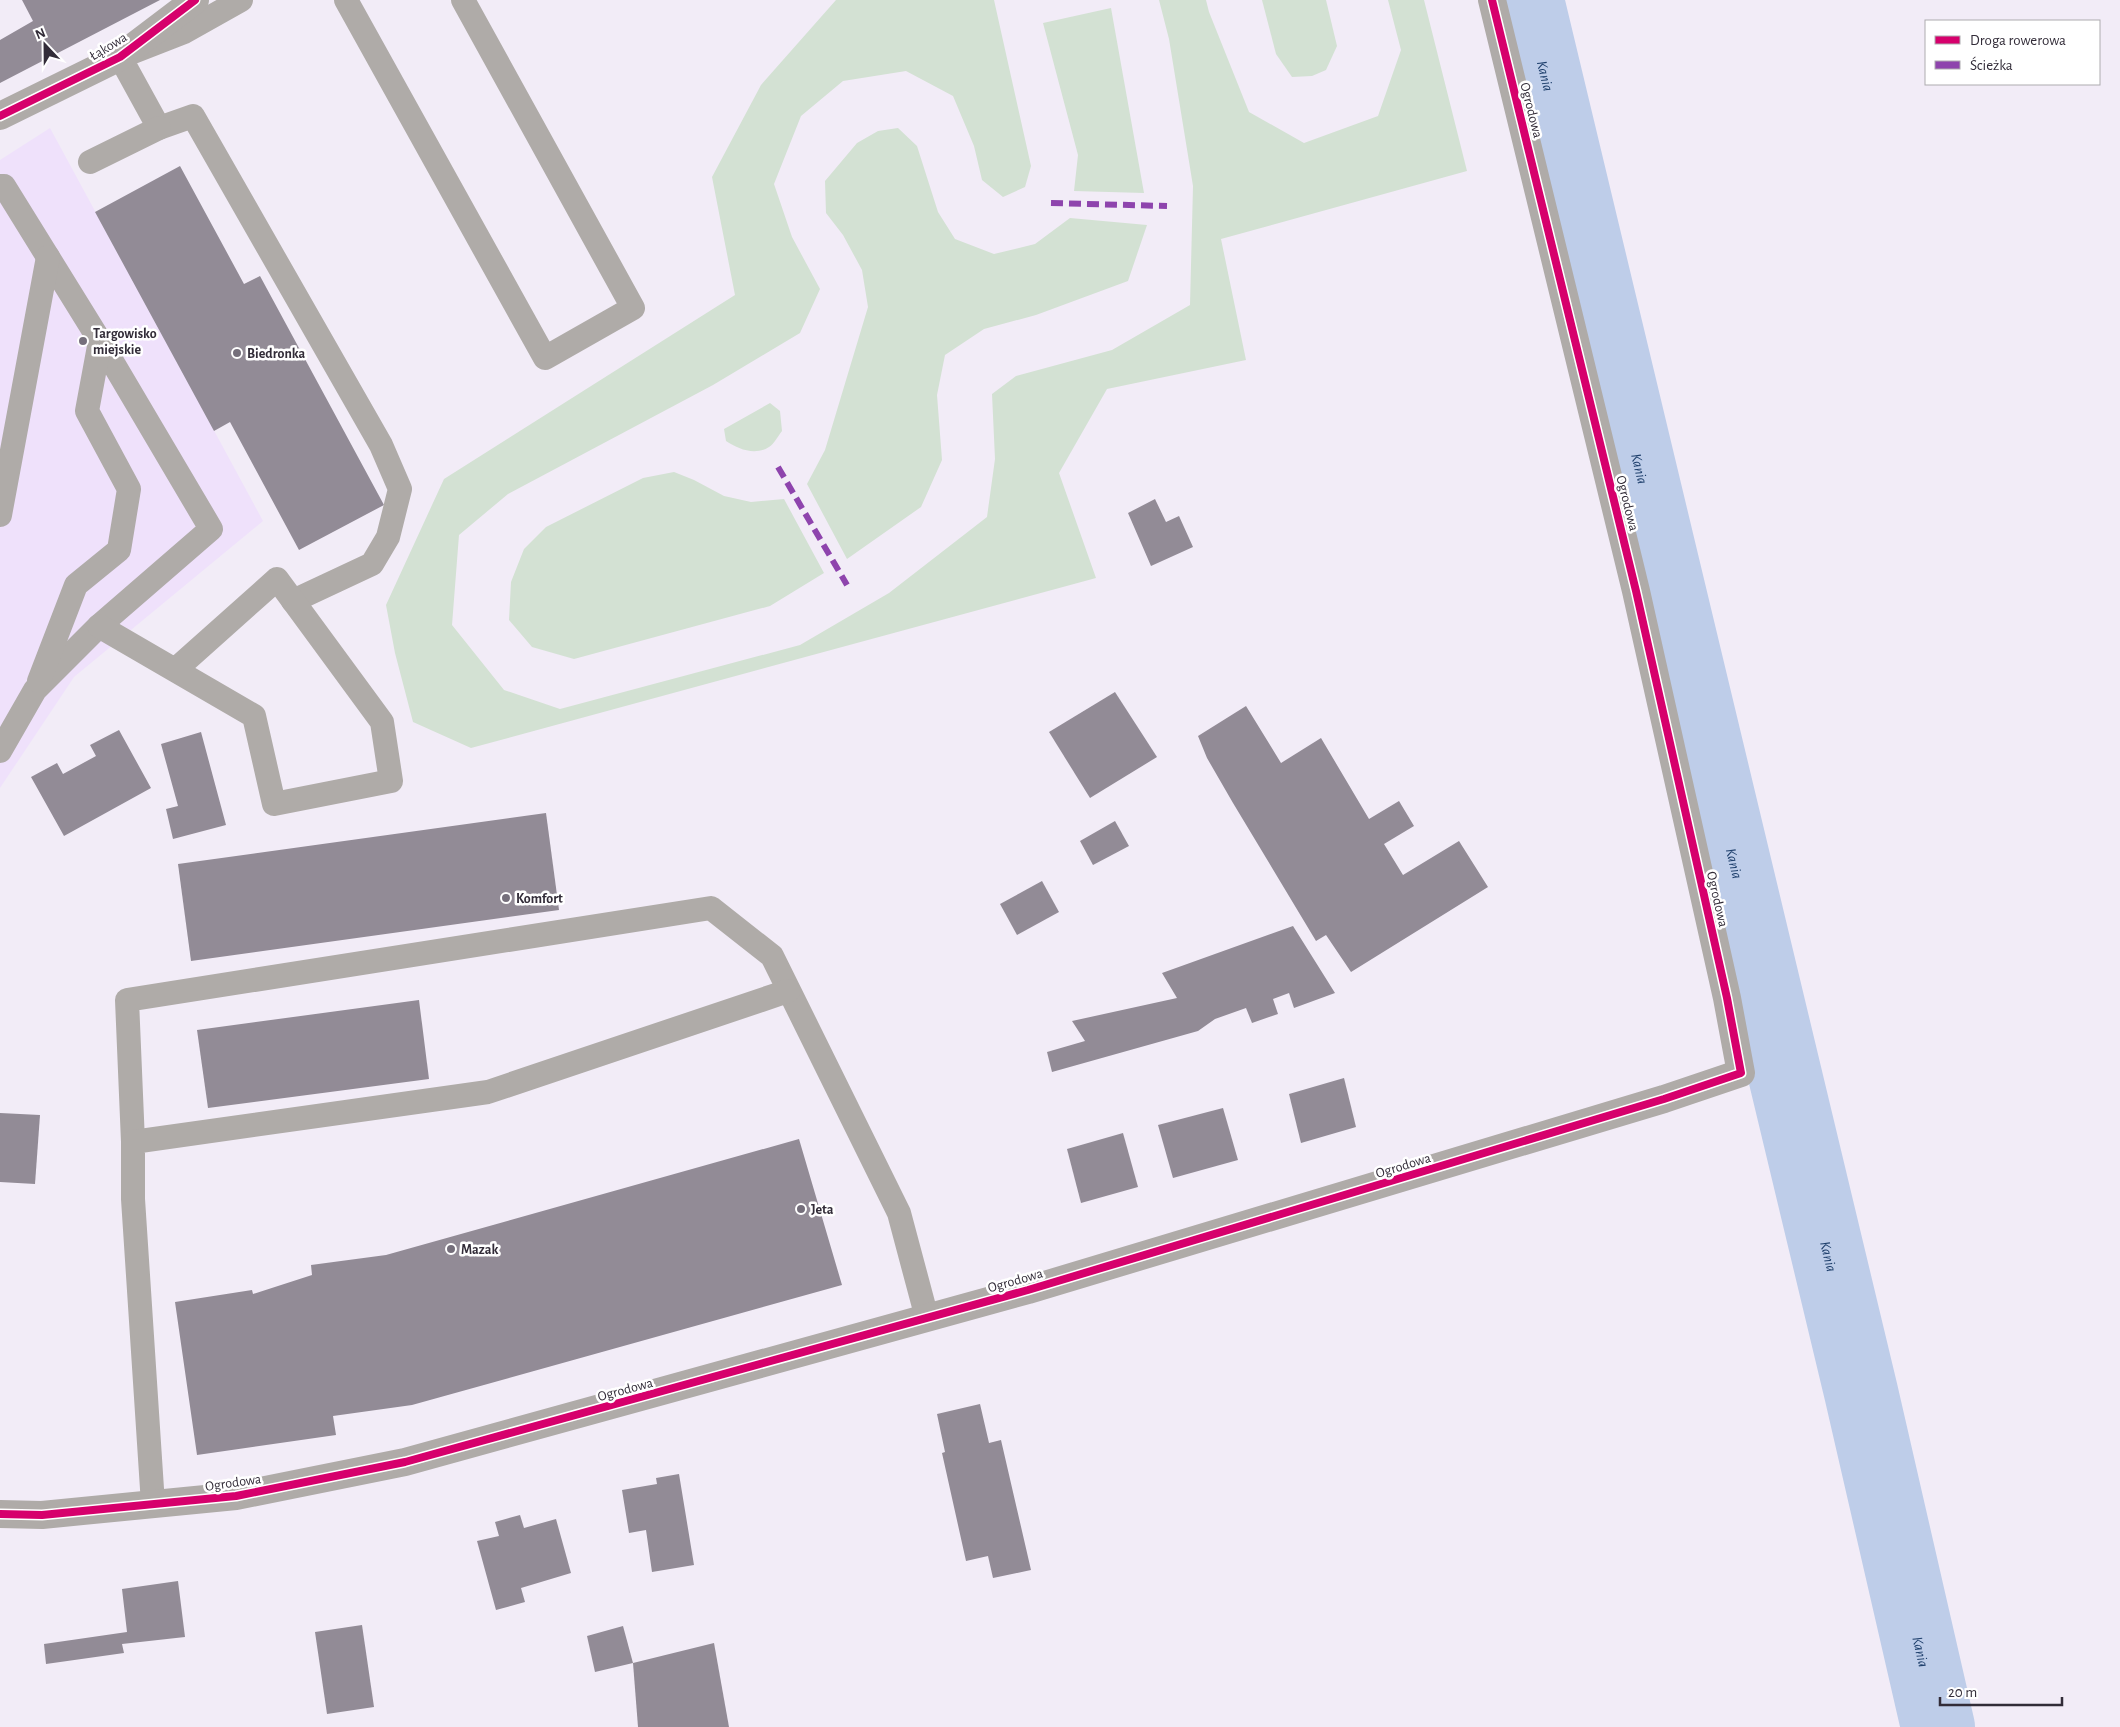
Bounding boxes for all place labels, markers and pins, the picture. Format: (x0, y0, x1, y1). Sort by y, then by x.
place label: Targowisko miejskie (93, 327, 157, 357)
marker: Targowisko miejskie (77, 335, 89, 347)
marker: Biedronka (231, 347, 243, 359)
place label: Biedronka (247, 347, 306, 361)
marker: Komfort (500, 892, 512, 904)
place label: Komfort (516, 892, 563, 906)
marker: Jeta (795, 1203, 807, 1215)
place label: Jeta (811, 1203, 834, 1217)
marker: Mazak (445, 1243, 457, 1255)
place label: Mazak (461, 1243, 498, 1257)

